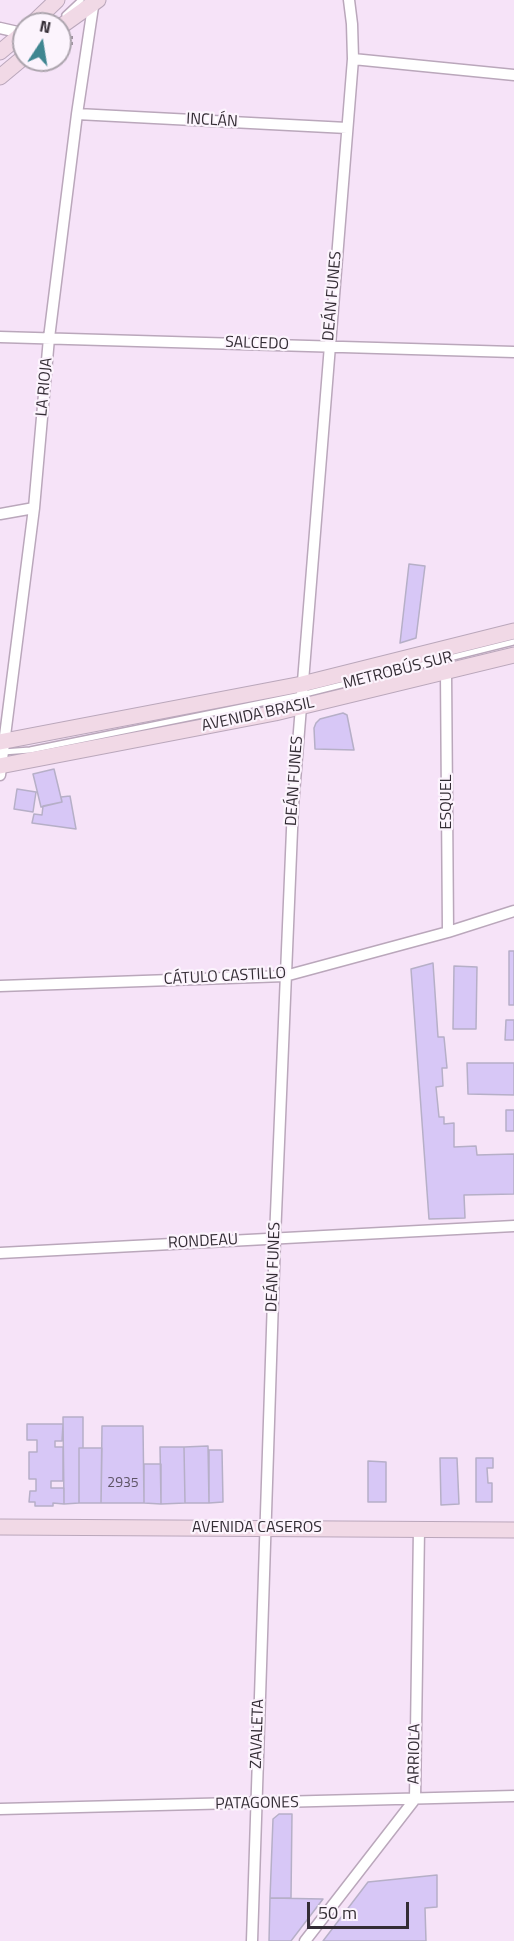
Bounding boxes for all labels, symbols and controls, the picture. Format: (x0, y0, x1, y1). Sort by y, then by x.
north arrow (12, 12, 72, 72)
text: N (37, 13, 53, 39)
street label: INCLÁN (186, 110, 238, 132)
street label: DEÁN FUNES (320, 250, 346, 342)
street label: SALCEDO (225, 333, 289, 355)
street label: LA RIOJA (33, 357, 57, 417)
street label: METROBÚS SUR (341, 648, 455, 694)
street label: AVENIDA BRASIL (200, 694, 316, 736)
street label: DEÁN FUNES (282, 735, 308, 827)
street label: ESQUEL (437, 775, 457, 829)
street label: CÁTULO CASTILLO (163, 964, 287, 990)
street label: DEÁN FUNES (263, 1222, 285, 1312)
street label: RONDEAU (167, 1231, 239, 1253)
house number: 2935 (107, 1476, 139, 1492)
street label: AVENIDA CASEROS (192, 1518, 322, 1538)
street label: ZAVALETA (247, 1699, 269, 1769)
street label: ARRIOLA (405, 1723, 425, 1785)
street label: PATAGONES (215, 1794, 299, 1814)
scale bar (310, 1890, 412, 1928)
text: 50 m (318, 1899, 357, 1926)

